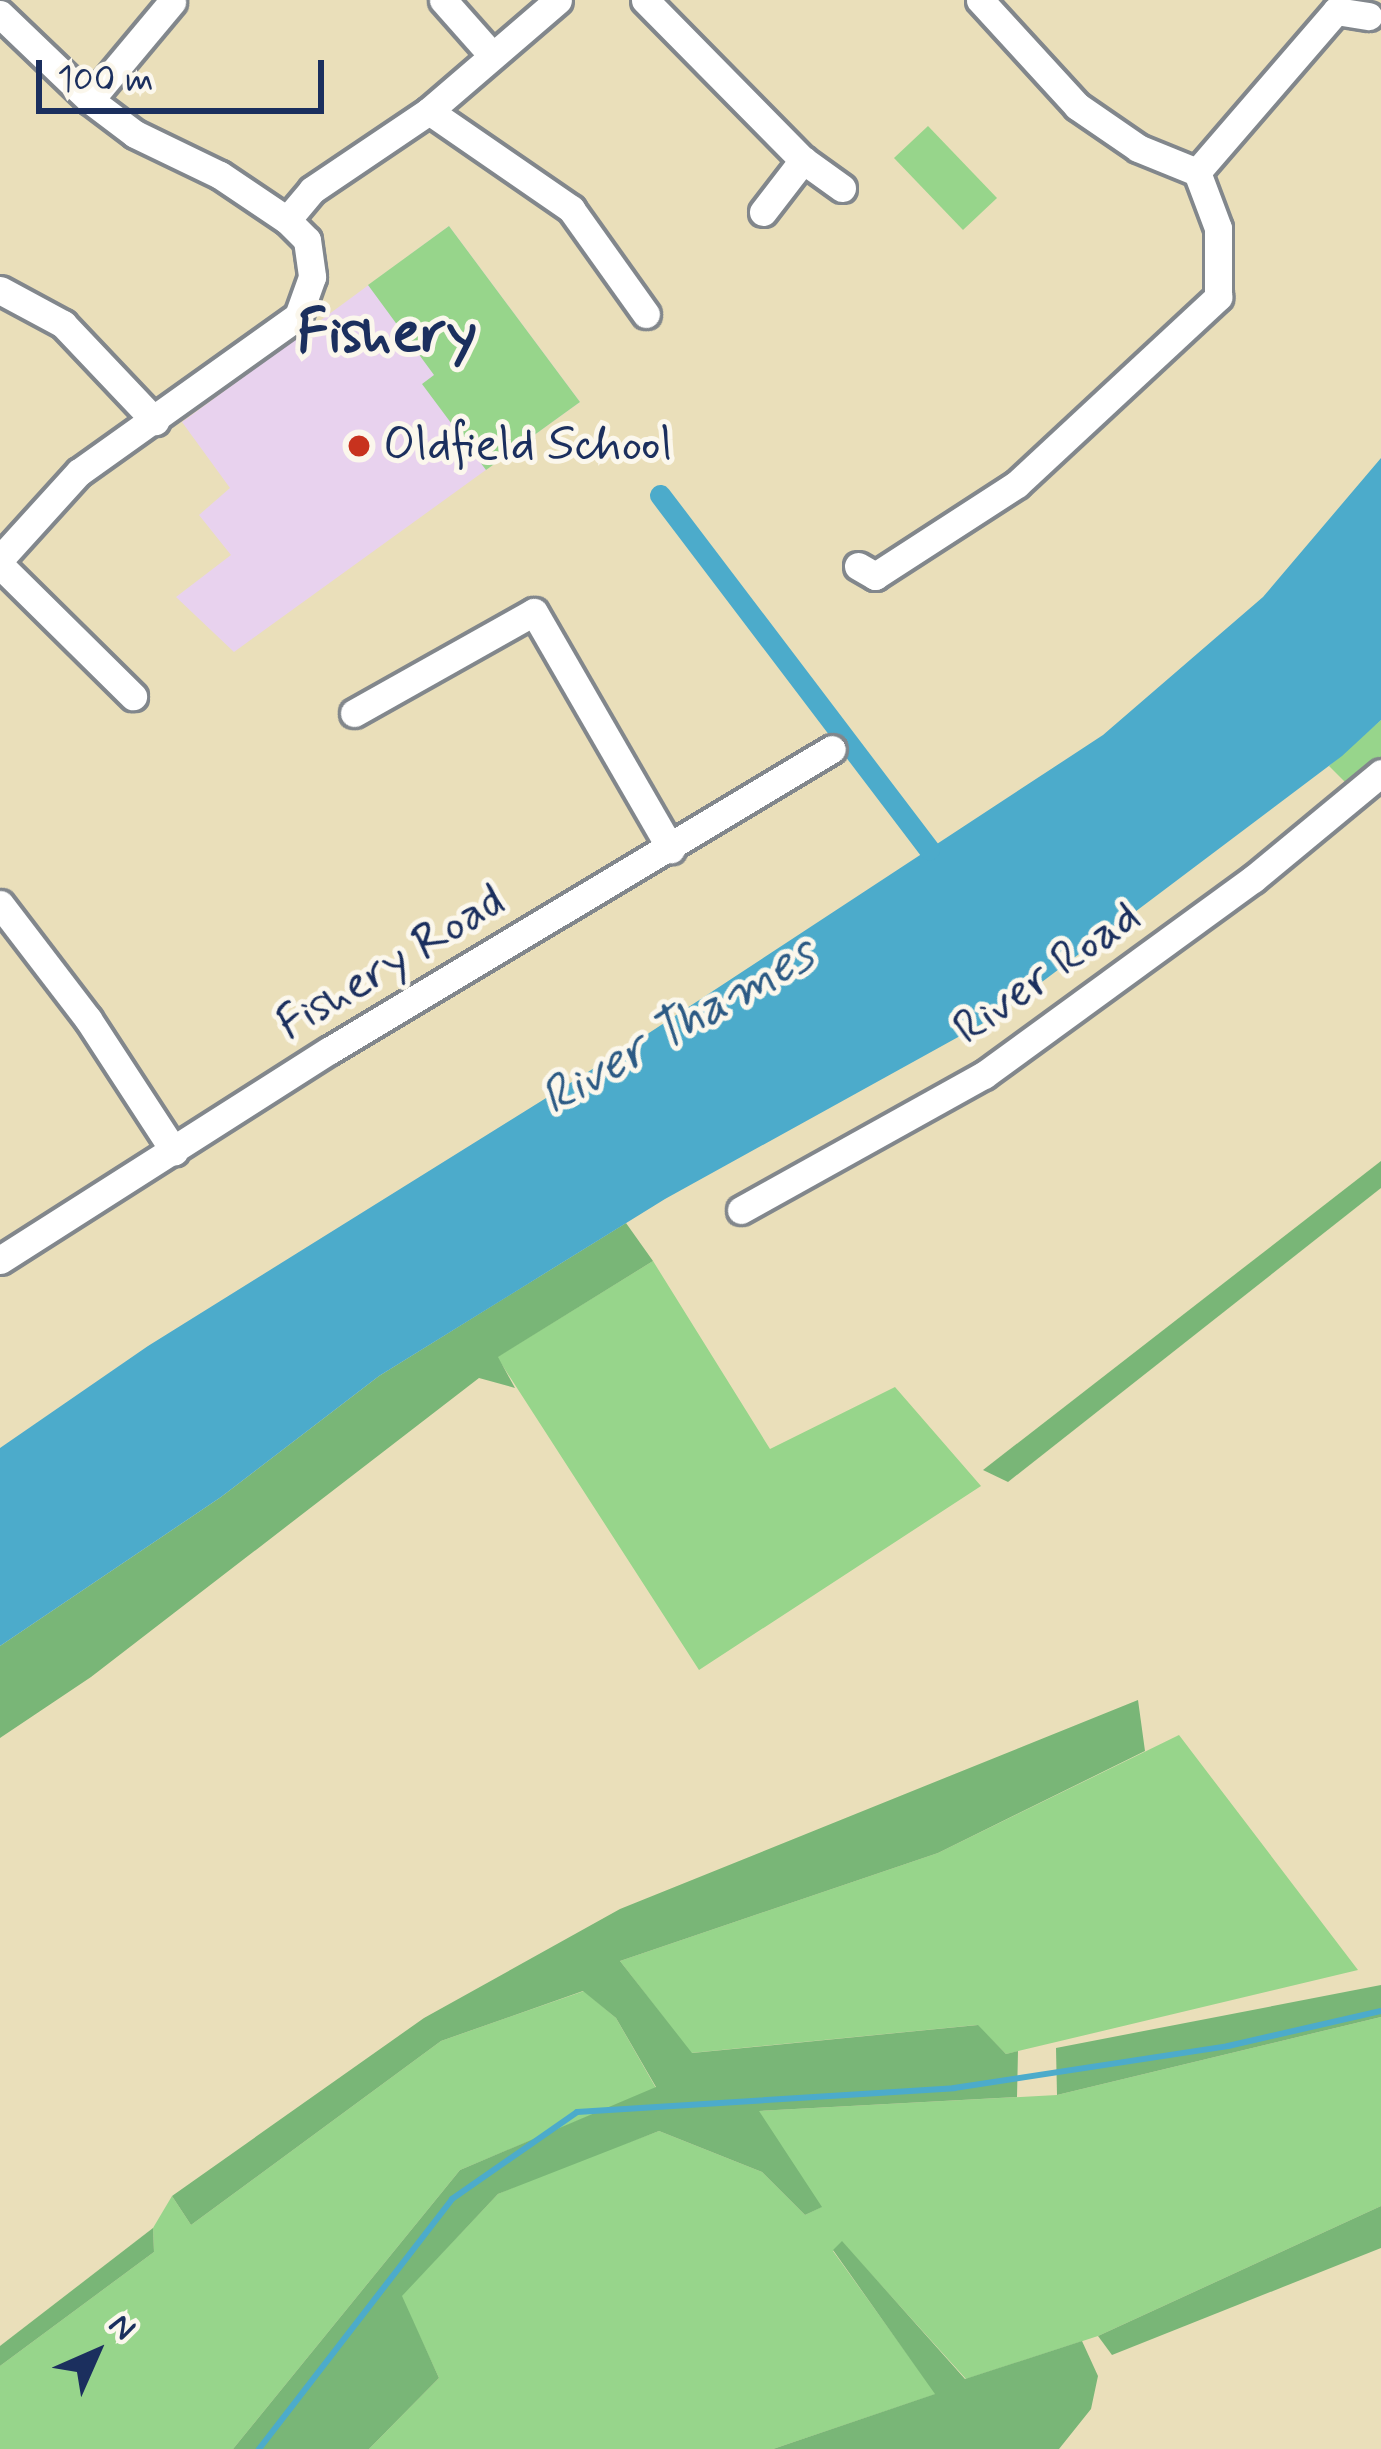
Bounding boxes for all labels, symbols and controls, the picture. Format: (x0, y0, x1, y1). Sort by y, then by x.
scale bar (42, 36, 330, 110)
text: 100 m (57, 57, 154, 104)
district label: Fishery (297, 298, 477, 370)
place label: Oldfield School (383, 417, 672, 475)
marker: Oldfield School (346, 433, 372, 459)
street label: Fishery Road (268, 873, 514, 1053)
street label: River Road (942, 888, 1152, 1058)
water label: River Thames (530, 924, 826, 1130)
north arrow (36, 2293, 156, 2413)
text: N (98, 2304, 145, 2351)

